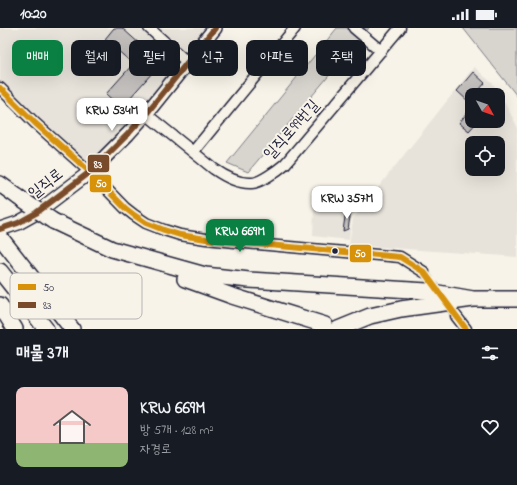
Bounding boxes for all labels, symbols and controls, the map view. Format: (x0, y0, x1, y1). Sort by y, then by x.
text: 10:20 (20, 3, 46, 25)
chip: 매매 (12, 40, 63, 76)
chip: 월세 (71, 40, 121, 76)
chip: 필터 (129, 40, 180, 76)
chip: 신규 (188, 40, 238, 76)
chip: 아파트 (246, 40, 308, 76)
chip: 주택 (316, 40, 366, 76)
north arrow (465, 88, 505, 128)
map controls (465, 88, 505, 176)
street label: 일직로99번길 (258, 94, 326, 166)
pin: KRW 534M (71, 98, 153, 132)
text: KRW 534M (86, 101, 138, 120)
button: locate (465, 136, 505, 176)
line badge: 83 (87, 154, 110, 173)
text: 83 (93, 157, 103, 173)
street label: 일직로 (23, 163, 69, 205)
line badge: 50 (89, 174, 112, 193)
text: 50 (95, 176, 107, 192)
pin: KRW 357M (306, 186, 388, 220)
text: KRW 357M (321, 189, 373, 208)
pin: KRW 669M (199, 219, 281, 253)
text: KRW 669M (215, 222, 265, 241)
line badge: 50 (349, 244, 372, 263)
unlabelled marker (330, 246, 340, 256)
text: 50 (354, 246, 366, 262)
legend (10, 273, 142, 319)
text: 50 (43, 280, 54, 296)
text: 83 (43, 298, 52, 314)
text: 매물 3개 (16, 341, 68, 366)
icon: filters (479, 342, 501, 364)
text: KRW 669M (140, 396, 205, 421)
icon: home (48, 403, 96, 451)
icon: heart (479, 416, 501, 438)
text: 방 5개 · 128 m² (140, 421, 214, 440)
text: 자경로 (140, 440, 171, 459)

